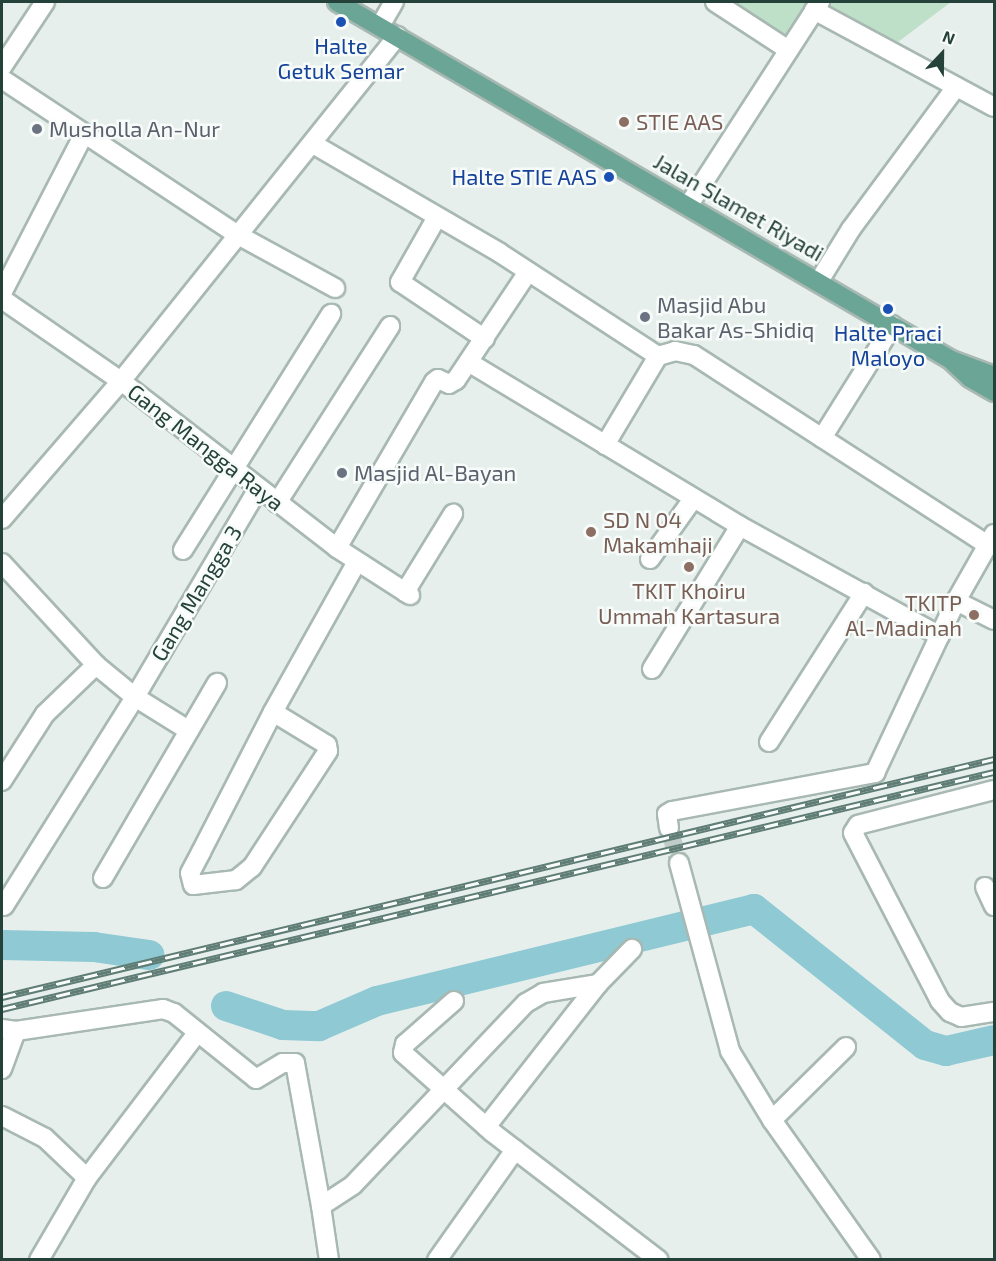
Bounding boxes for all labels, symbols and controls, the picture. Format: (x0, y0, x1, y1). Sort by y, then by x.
marker: Halte Getuk Semar (334, 15, 348, 29)
north arrow (912, 24, 972, 84)
text: N (940, 26, 958, 48)
place label: Halte Getuk Semar (278, 32, 404, 84)
place label: STIE AAS (636, 109, 724, 135)
marker: STIE AAS (617, 115, 631, 129)
place label: Musholla An-Nur (49, 116, 221, 142)
marker: Musholla An-Nur (30, 122, 44, 136)
street label: Jalan Slamet Riyadi (649, 148, 829, 266)
place label: Halte STIE AAS (451, 164, 597, 190)
marker: Halte STIE AAS (602, 170, 616, 184)
place label: Masjid Abu Bakar As-Shidiq (657, 291, 815, 342)
marker: Halte Praci Maloyo (881, 302, 895, 316)
marker: Masjid Abu Bakar As-Shidiq (638, 310, 652, 324)
place label: Halte Praci Maloyo (834, 319, 942, 370)
street label: Gang Mangga Raya (123, 378, 289, 516)
place label: Masjid Al-Bayan (354, 460, 517, 486)
marker: Masjid Al-Bayan (335, 466, 349, 480)
place label: SD N 04 Makamhaji (603, 506, 713, 558)
street label: Gang Mangga 3 (145, 520, 247, 666)
marker: SD N 04 Makamhaji (584, 525, 598, 539)
marker: TKIT Khoiru Ummah Kartasura (682, 560, 696, 574)
place label: TKIT Khoiru Ummah Kartasura (598, 577, 780, 628)
place label: TKITP Al-Madinah (845, 589, 962, 640)
marker: TKITP Al-Madinah (967, 608, 981, 622)

